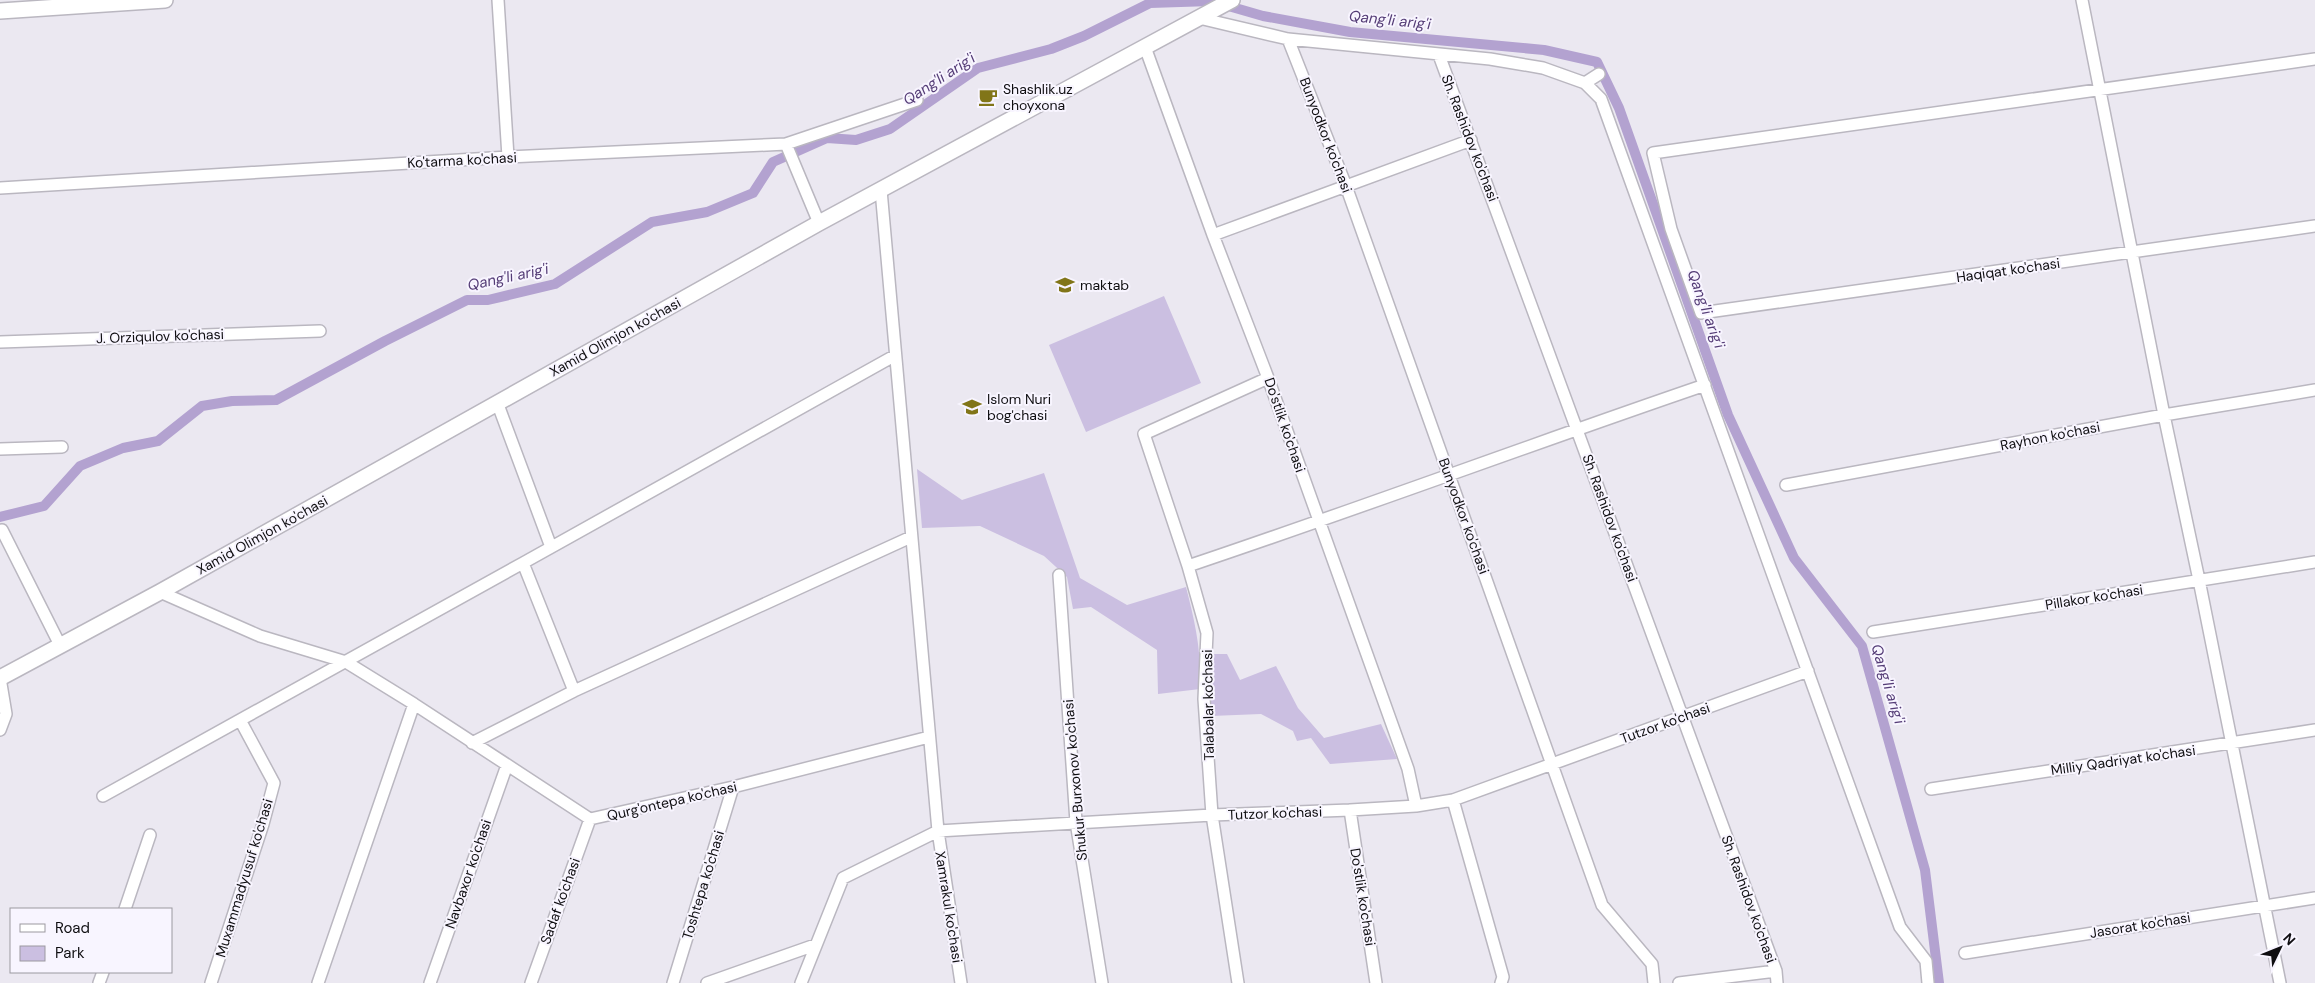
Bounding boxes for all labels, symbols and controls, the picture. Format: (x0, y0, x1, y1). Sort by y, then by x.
water label: Qang'li arig'i (1348, 6, 1432, 34)
water label: Qang'li arig'i (899, 48, 979, 110)
street label: Sh. Rashidov ko'chasi (1437, 72, 1503, 204)
street label: Bunyodkor ko'chasi (1296, 75, 1356, 195)
place label: Shashlik.uz choyxona (1003, 80, 1073, 114)
cafe icon: Shashlik.uz choyxona (977, 86, 999, 108)
street label: Ko'tarma ko'chasi (407, 148, 517, 172)
street label: Haqiqat ko'chasi (1955, 254, 2061, 286)
water label: Qang'li arig'i (466, 259, 551, 295)
water label: Qang'li arig'i (1683, 267, 1730, 351)
school or university icon: maktab (1054, 274, 1076, 296)
place label: maktab (1080, 276, 1129, 294)
street label: Xamid Olimjon ko'chasi (546, 293, 684, 381)
street label: J. Orziqulov ko'chasi (96, 325, 224, 347)
street label: Do'stlik ko'chasi (1260, 375, 1310, 475)
place label: Islom Nuri bog'chasi (987, 390, 1051, 424)
school or university icon: Islom Nuri bog'chasi (961, 396, 983, 418)
street label: Rayhon ko'chasi (1999, 417, 2101, 455)
street label: Sh. Rashidov ko'chasi (1579, 452, 1641, 584)
street label: Bunyodkor ko'chasi (1435, 456, 1493, 576)
street label: Xamid Olimjon ko'chasi (193, 491, 331, 579)
street label: Pillakor ko'chasi (2044, 580, 2144, 614)
water label: Qang'li arig'i (1866, 642, 1910, 727)
street label: Talabalar ko'chasi (1198, 649, 1218, 761)
street label: Tutzor ko'chasi (1618, 698, 1712, 748)
street label: Shukur Burxonov ko'chasi (1059, 699, 1091, 861)
street label: Milliy Qadriyat ko'chasi (2049, 741, 2197, 779)
street label: Qurg'ontepa ko'chasi (605, 777, 739, 825)
street label: Muxammadyusuf ko'chasi (211, 797, 277, 959)
street label: Tutzor ko'chasi (1228, 802, 1322, 824)
street label: Navbaxor ko'chasi (441, 817, 495, 931)
street label: Toshtepa ko'chasi (678, 828, 728, 942)
street label: Sh. Rashidov ko'chasi (1718, 833, 1780, 965)
street label: Do'stlik ko'chasi (1346, 847, 1380, 947)
street label: Xamrakul ko'chasi (931, 850, 967, 964)
street label: Sadaf ko'chasi (536, 855, 584, 947)
legend (10, 908, 172, 973)
street label: Jasorat ko'chasi (2088, 908, 2192, 942)
text: Road (55, 918, 90, 938)
north arrow (2255, 923, 2305, 973)
text: N (2279, 929, 2300, 949)
text: Park (55, 943, 85, 963)

